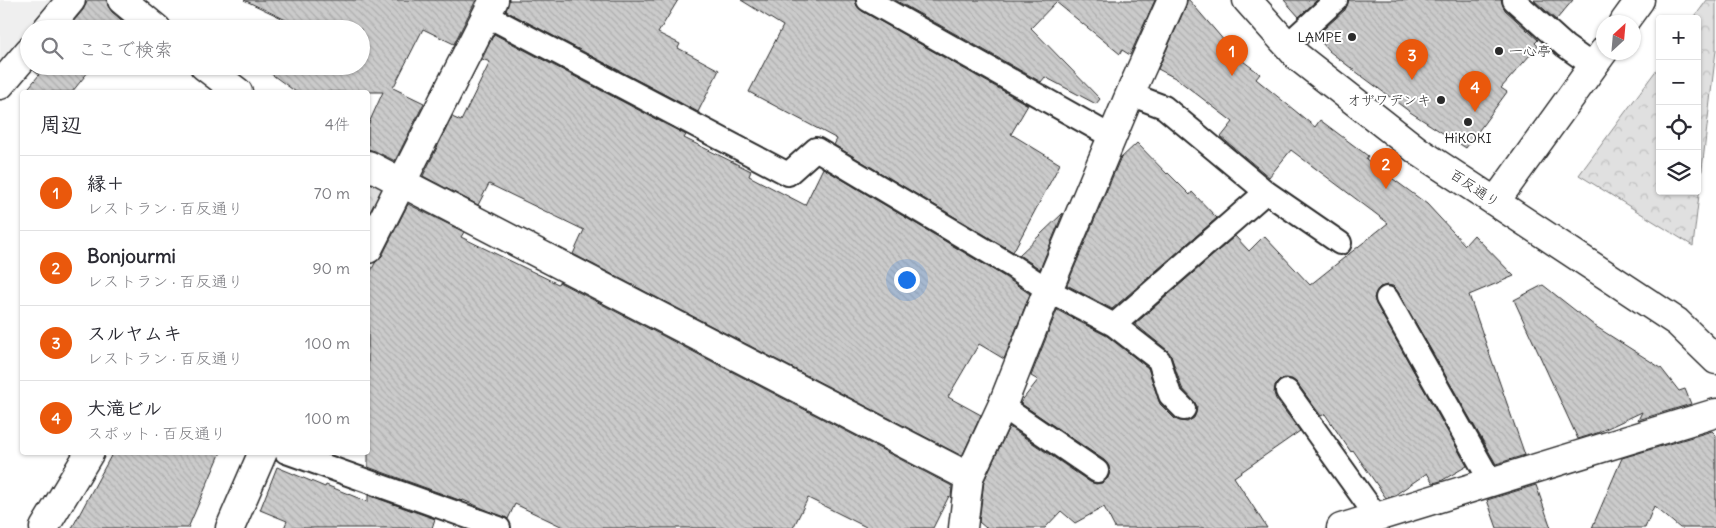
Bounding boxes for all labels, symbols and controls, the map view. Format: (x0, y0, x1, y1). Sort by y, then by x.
north arrow (1596, 15, 1641, 60)
map controls (1656, 15, 1701, 195)
button: + (1656, 15, 1701, 60)
search box (20, 20, 370, 75)
place label: LAMPE (1297, 28, 1342, 46)
marker: LAMPE (1346, 31, 1358, 43)
icon: search (38, 34, 66, 62)
pin: 1 (1216, 35, 1248, 76)
text: ここで検索 (78, 37, 173, 61)
pin: 3 (1396, 39, 1428, 80)
place label: 一心亭 (1509, 42, 1551, 60)
marker: 一心亭 (1493, 45, 1505, 57)
button: − (1656, 60, 1701, 105)
pin: 4 (1459, 71, 1491, 112)
place label: オザワデンキ (1347, 91, 1431, 109)
marker: オザワデンキ (1435, 94, 1447, 106)
button: locate (1656, 105, 1701, 150)
text: 周辺 (40, 111, 82, 138)
text: 4件 (325, 114, 350, 134)
marker: HiKOKI (1462, 116, 1474, 128)
place label: HiKOKI (1444, 129, 1492, 147)
pin: 2 (1370, 148, 1402, 189)
button: layers (1656, 150, 1701, 195)
street label: 百反通り (1447, 165, 1503, 211)
text: 縁＋ (87, 171, 125, 195)
text: 1 (53, 183, 59, 203)
text: 70 m (314, 183, 350, 203)
text: レストラン · 百反通り (87, 198, 243, 218)
text: Bonjourmi (87, 244, 176, 268)
text: 2 (52, 258, 60, 278)
text: 90 m (312, 258, 350, 278)
your location (894, 267, 920, 293)
text: レストラン · 百反通り (87, 271, 243, 291)
text: スルヤムキ (87, 321, 182, 345)
text: 3 (51, 333, 61, 353)
text: 100 m (305, 333, 350, 353)
text: レストラン · 百反通り (87, 348, 243, 368)
text: 大滝ビル (87, 396, 163, 420)
text: 4 (51, 408, 61, 428)
text: 100 m (305, 408, 350, 428)
text: スポット · 百反通り (87, 423, 226, 443)

